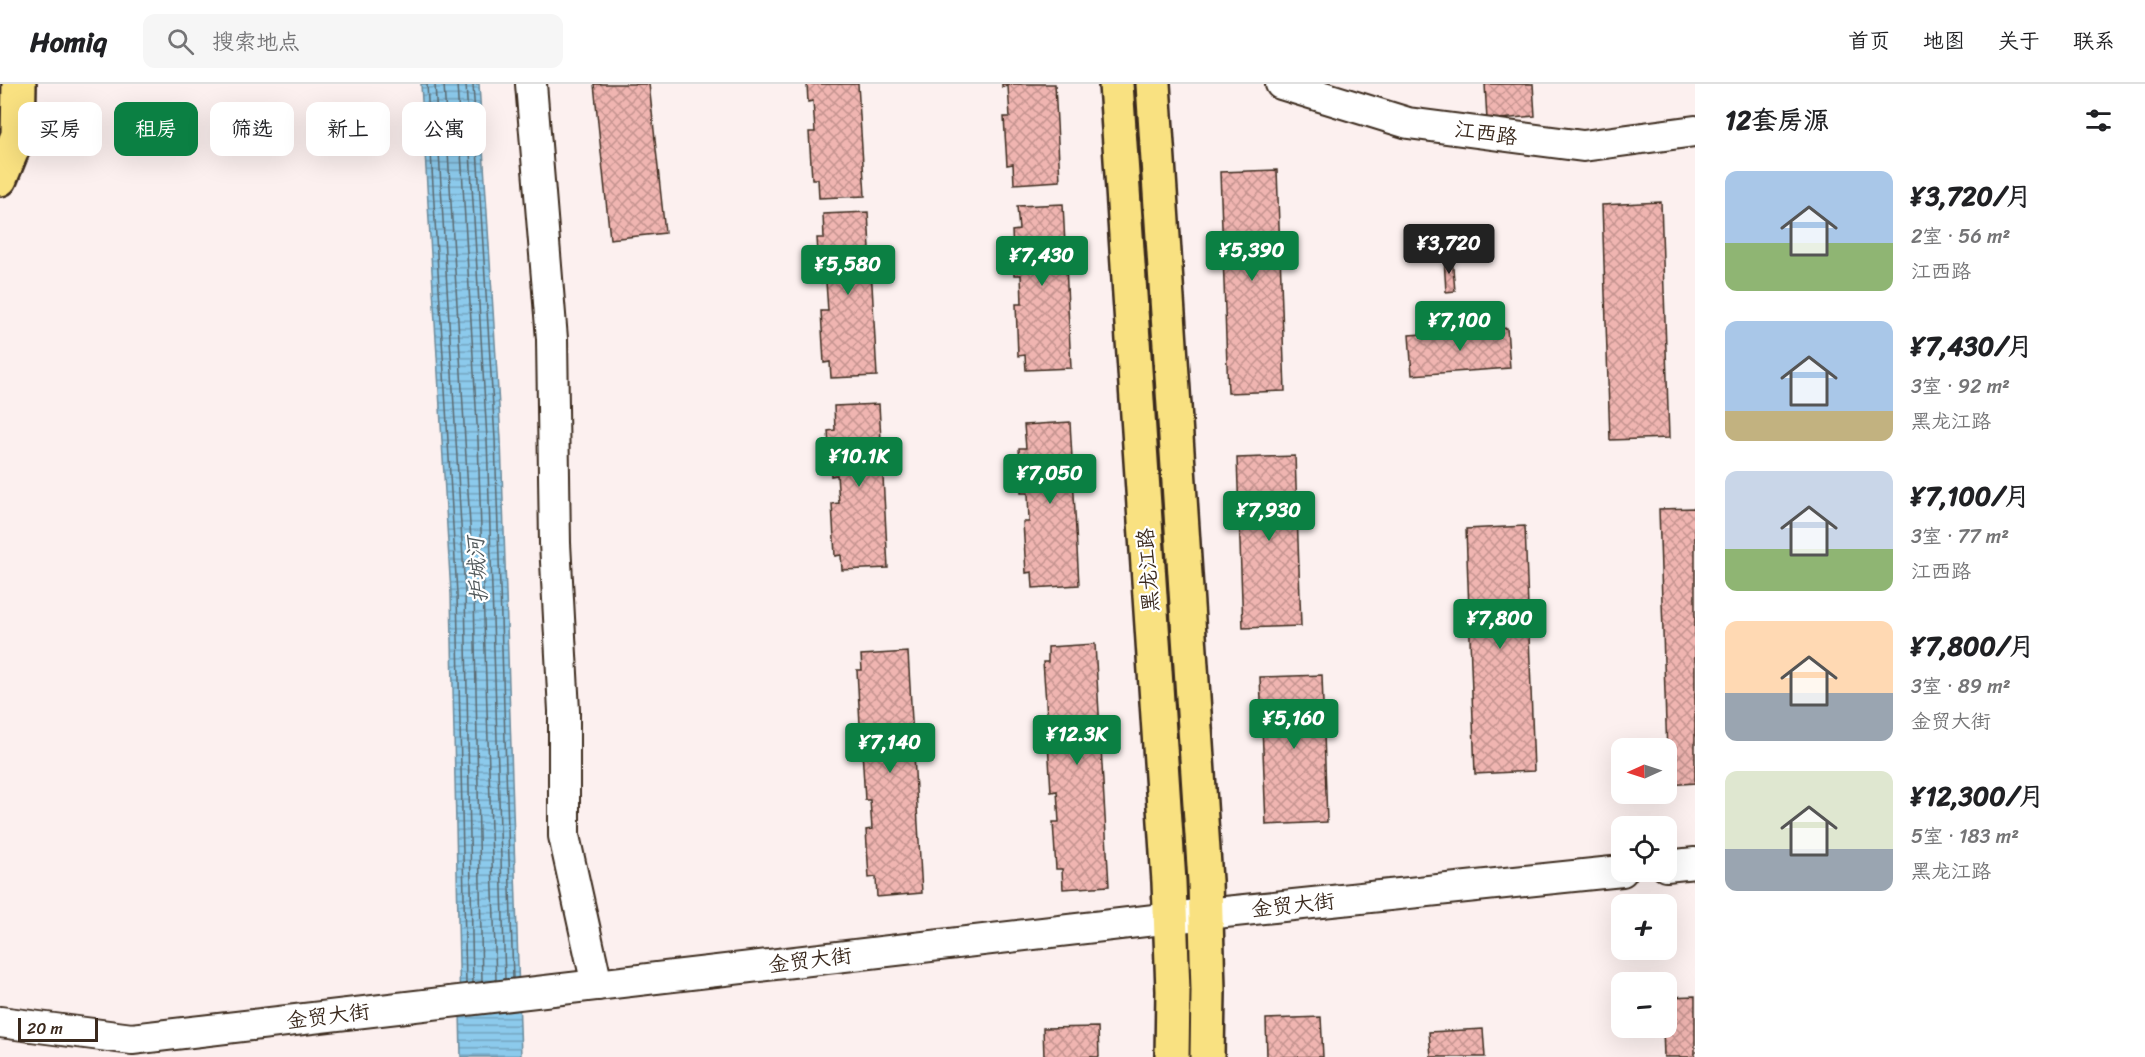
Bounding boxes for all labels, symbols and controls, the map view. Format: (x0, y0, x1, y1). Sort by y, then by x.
search box (143, 14, 563, 68)
text: Homiq (30, 17, 107, 66)
text: 搜索地点 (212, 22, 300, 61)
text: 首页 (1848, 22, 1890, 60)
text: 地图 (1923, 22, 1965, 60)
text: 关于 (1998, 22, 2040, 60)
text: 联系 (2073, 22, 2115, 60)
icon: search (164, 25, 197, 58)
text: 12套房源 (1725, 97, 1829, 143)
chip: 买房 (18, 102, 102, 156)
chip: 租房 (114, 102, 198, 156)
chip: 筛选 (210, 102, 294, 156)
chip: 新上 (306, 102, 390, 156)
chip: 公寓 (402, 102, 486, 156)
icon: filters (2082, 104, 2115, 137)
street label: 江西路 (1452, 110, 1520, 156)
text: ¥3,720/月 (1911, 173, 2032, 219)
icon: home (1773, 195, 1845, 267)
text: 2室 · 56 m² (1911, 219, 2010, 254)
pin: ¥3,720 (1400, 224, 1498, 275)
text: ¥3,720 (1417, 226, 1481, 261)
pin: ¥5,390 (1203, 231, 1301, 282)
text: ¥5,390 (1220, 233, 1284, 268)
pin: ¥7,430 (993, 236, 1091, 287)
text: ¥7,430 (1010, 238, 1074, 273)
pin: ¥5,580 (799, 245, 897, 296)
text: ¥5,580 (815, 247, 881, 282)
text: 江西路 (1911, 254, 1971, 289)
pin: ¥7,100 (1411, 301, 1509, 352)
text: ¥7,100 (1429, 303, 1491, 338)
text: ¥7,430/月 (1911, 323, 2033, 369)
icon: home (1773, 345, 1845, 417)
text: 3室 · 92 m² (1911, 369, 2010, 404)
text: 黑龙江路 (1911, 404, 1991, 439)
pin: ¥10.1K (810, 437, 908, 488)
text: ¥10.1K (829, 439, 889, 474)
pin: ¥7,050 (1001, 454, 1099, 505)
text: ¥7,050 (1017, 456, 1083, 491)
text: ¥7,100/月 (1911, 473, 2030, 519)
pin: ¥7,930 (1220, 491, 1318, 542)
text: ¥7,930 (1237, 493, 1301, 528)
icon: home (1773, 495, 1845, 567)
text: 3室 · 77 m² (1911, 519, 2009, 554)
street label: 黑龙江路 (1126, 527, 1170, 613)
water label: 护城河 (455, 533, 499, 604)
text: 江西路 (1911, 554, 1971, 589)
pin: ¥7,800 (1451, 599, 1549, 650)
text: ¥7,800 (1467, 601, 1533, 636)
text: ¥7,800/月 (1911, 623, 2035, 669)
icon: home (1773, 645, 1845, 717)
text: 3室 · 89 m² (1911, 669, 2011, 704)
pin: ¥5,160 (1245, 699, 1343, 750)
text: ¥5,160 (1263, 701, 1325, 736)
text: 金贸大街 (1911, 704, 1991, 739)
pin: ¥12.3K (1028, 715, 1126, 766)
text: ¥12.3K (1047, 717, 1107, 752)
pin: ¥7,140 (841, 723, 939, 774)
text: ¥7,140 (859, 725, 921, 760)
north arrow (1611, 738, 1677, 804)
map controls (1611, 738, 1677, 1038)
text: ¥12,300/月 (1911, 773, 2045, 819)
icon: home (1773, 795, 1845, 867)
button: locate (1611, 816, 1677, 882)
text: 5室 · 183 m² (1911, 819, 2019, 854)
text: 黑龙江路 (1911, 854, 1991, 889)
street label: 金贸大街 (1249, 882, 1337, 928)
button: + (1611, 894, 1677, 960)
street label: 金贸大街 (766, 936, 854, 984)
button: − (1611, 972, 1677, 1038)
street label: 金贸大街 (284, 992, 372, 1040)
text: 20 m (27, 1014, 63, 1043)
scale bar (18, 1015, 98, 1042)

